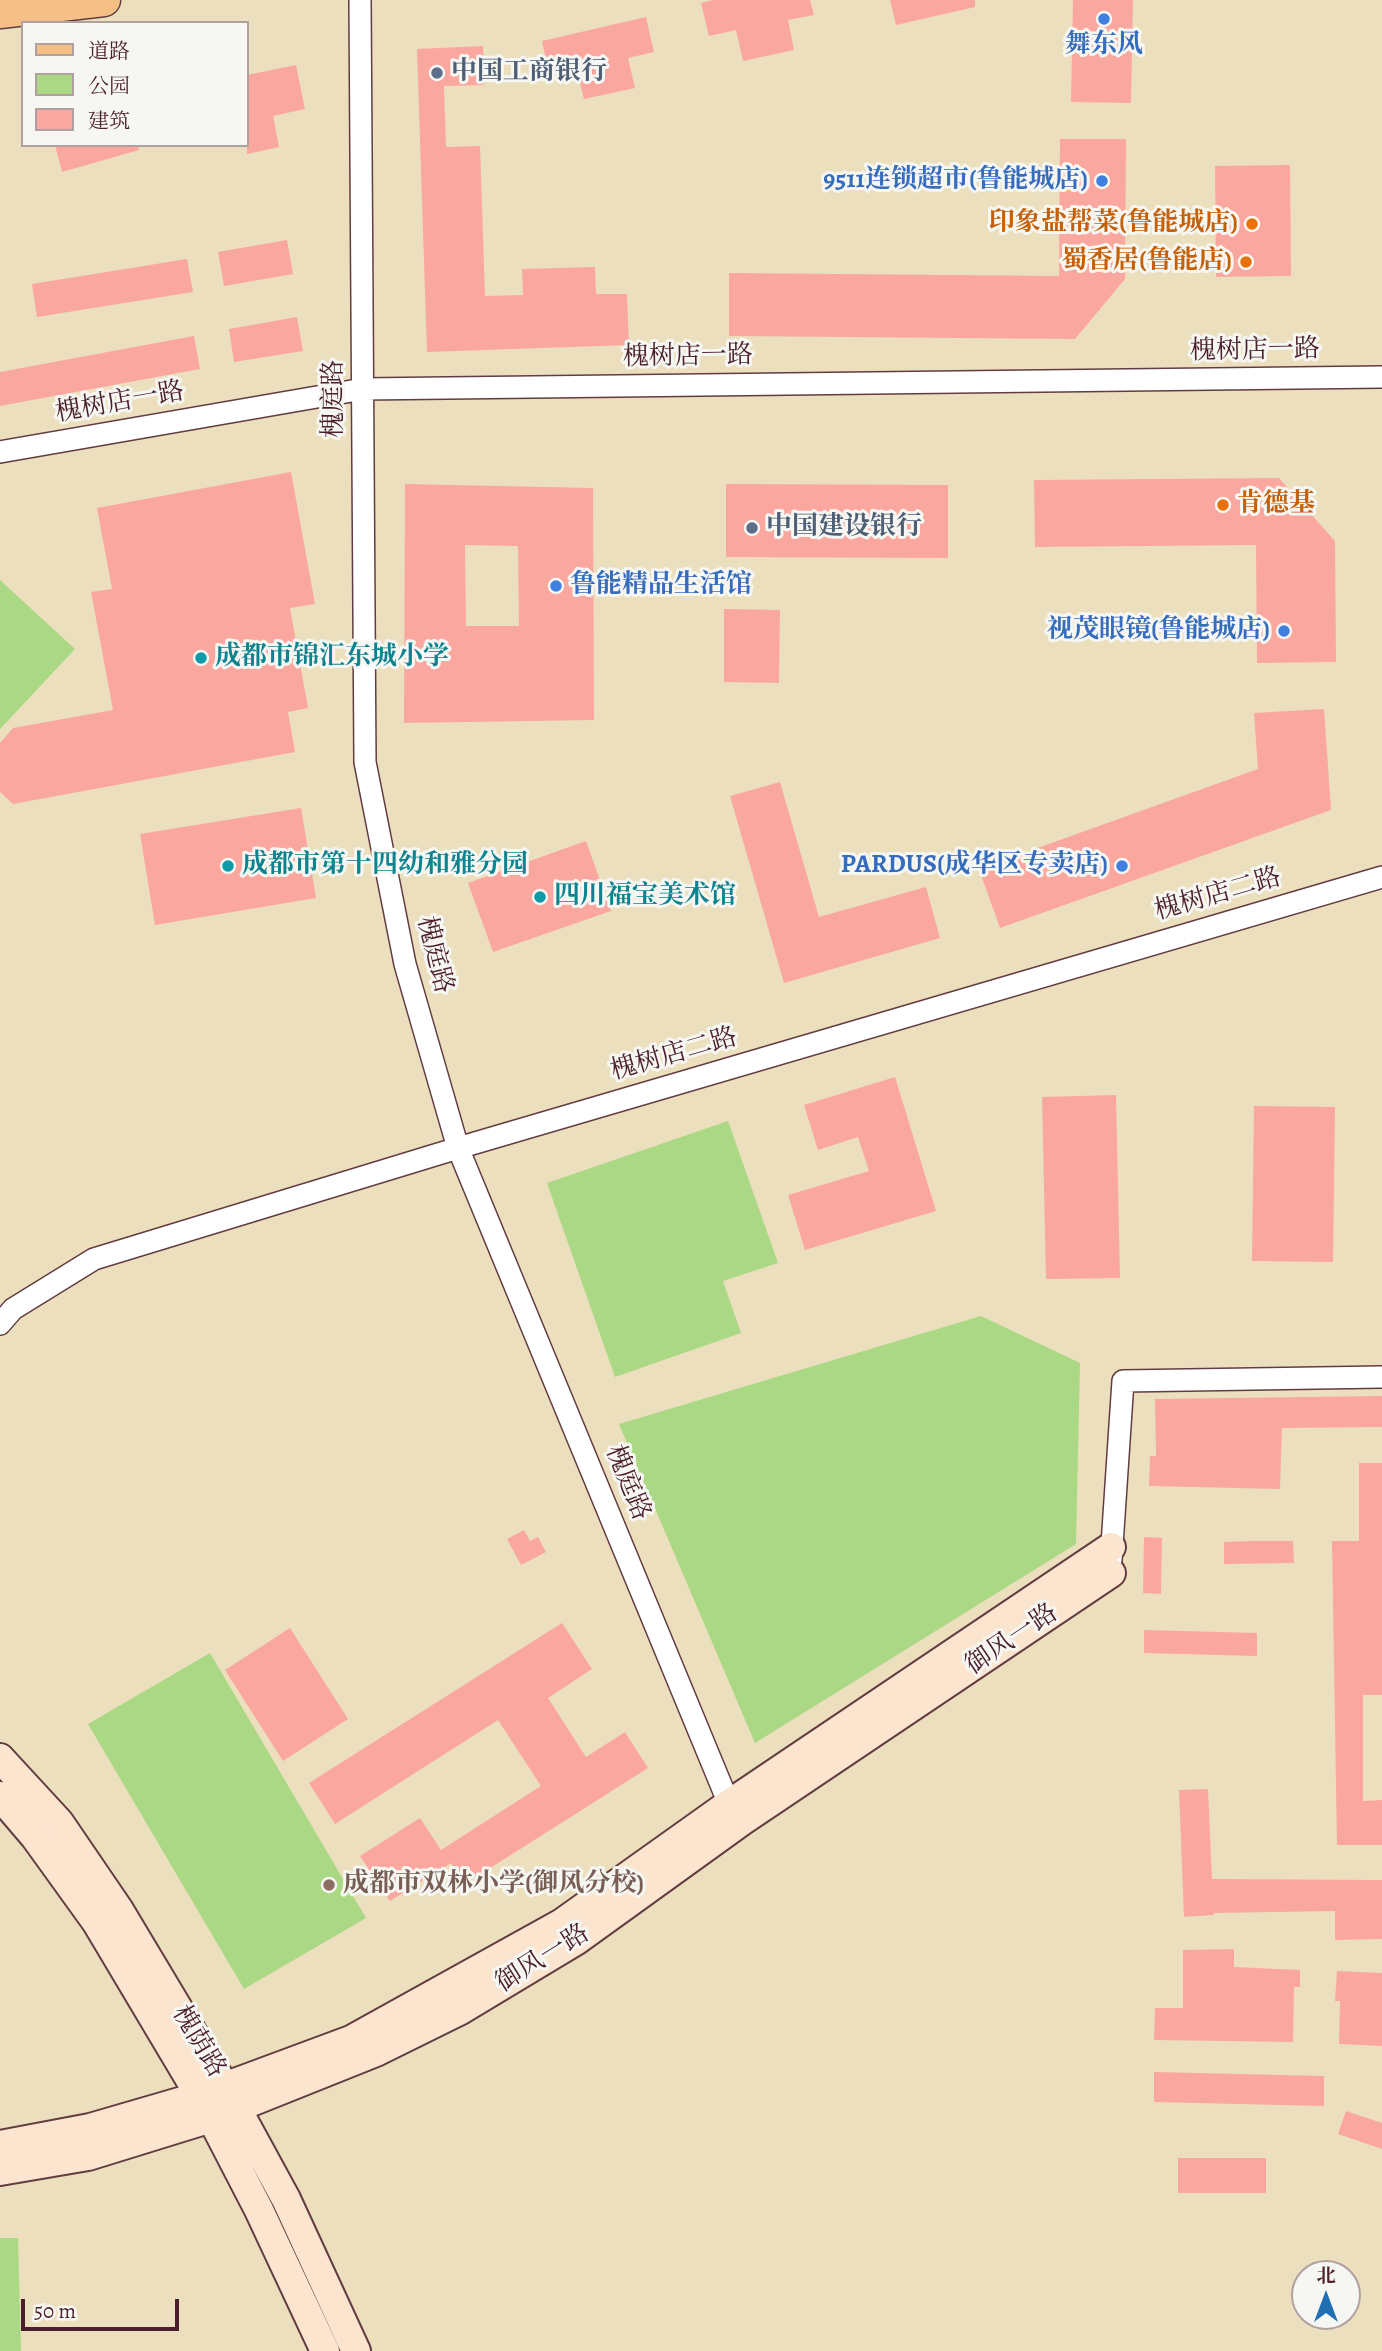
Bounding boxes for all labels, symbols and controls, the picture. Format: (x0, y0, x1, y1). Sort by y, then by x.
marker: 舞东风 (1096, 11, 1112, 27)
legend (21, 21, 248, 147)
place label: 舞东风 (1065, 30, 1143, 62)
text: 道路 (88, 37, 130, 65)
place label: 中国工商银行 (451, 57, 607, 89)
marker: 中国工商银行 (429, 65, 445, 81)
text: 公园 (88, 72, 130, 100)
text: 建筑 (88, 107, 130, 135)
place label: 9511连锁超市(鲁能城店) (823, 165, 1088, 197)
marker: 9511连锁超市(鲁能城店) (1094, 173, 1110, 189)
place label: 印象盐帮菜(鲁能城店) (989, 208, 1238, 240)
marker: 印象盐帮菜(鲁能城店) (1244, 216, 1260, 232)
place label: 蜀香居(鲁能店) (1061, 246, 1232, 278)
marker: 蜀香居(鲁能店) (1238, 254, 1254, 270)
street label: 槐树店一路 (1190, 334, 1320, 368)
street label: 槐树店一路 (623, 340, 753, 374)
street label: 槐庭路 (319, 360, 351, 438)
street label: 槐树店一路 (53, 376, 187, 430)
place label: 肯德基 (1237, 489, 1315, 521)
marker: 肯德基 (1215, 497, 1231, 513)
place label: 中国建设银行 (766, 512, 922, 544)
marker: 中国建设银行 (744, 520, 760, 536)
place label: 鲁能精品生活馆 (570, 570, 752, 602)
marker: 鲁能精品生活馆 (548, 578, 564, 594)
place label: 视茂眼镜(鲁能城店) (1047, 615, 1270, 647)
marker: 视茂眼镜(鲁能城店) (1276, 623, 1292, 639)
place label: 成都市锦汇东城小学 (215, 642, 449, 674)
marker: 成都市锦汇东城小学 (193, 650, 209, 666)
place label: 成都市第十四幼和雅分园 (242, 850, 528, 882)
place label: PARDUS(成华区专卖店) (841, 850, 1108, 882)
marker: 成都市第十四幼和雅分园 (220, 858, 236, 874)
marker: PARDUS(成华区专卖店) (1114, 858, 1130, 874)
street label: 槐树店二路 (1151, 862, 1285, 928)
place label: 四川福宝美术馆 (554, 881, 736, 913)
marker: 四川福宝美术馆 (532, 889, 548, 905)
street label: 槐庭路 (409, 913, 459, 997)
street label: 槐树店二路 (607, 1022, 741, 1088)
street label: 槐庭路 (598, 1441, 656, 1525)
street label: 御风一路 (960, 1598, 1064, 1682)
place label: 成都市双林小学(御风分校) (343, 1869, 644, 1901)
marker: 成都市双林小学(御风分校) (321, 1877, 337, 1893)
street label: 御风一路 (491, 1918, 595, 2000)
street label: 槐荫路 (165, 2001, 231, 2083)
north arrow (1291, 2260, 1361, 2330)
text: 北 (1316, 2263, 1336, 2289)
scale bar (24, 2284, 182, 2328)
text: 50 m (34, 2297, 76, 2325)

